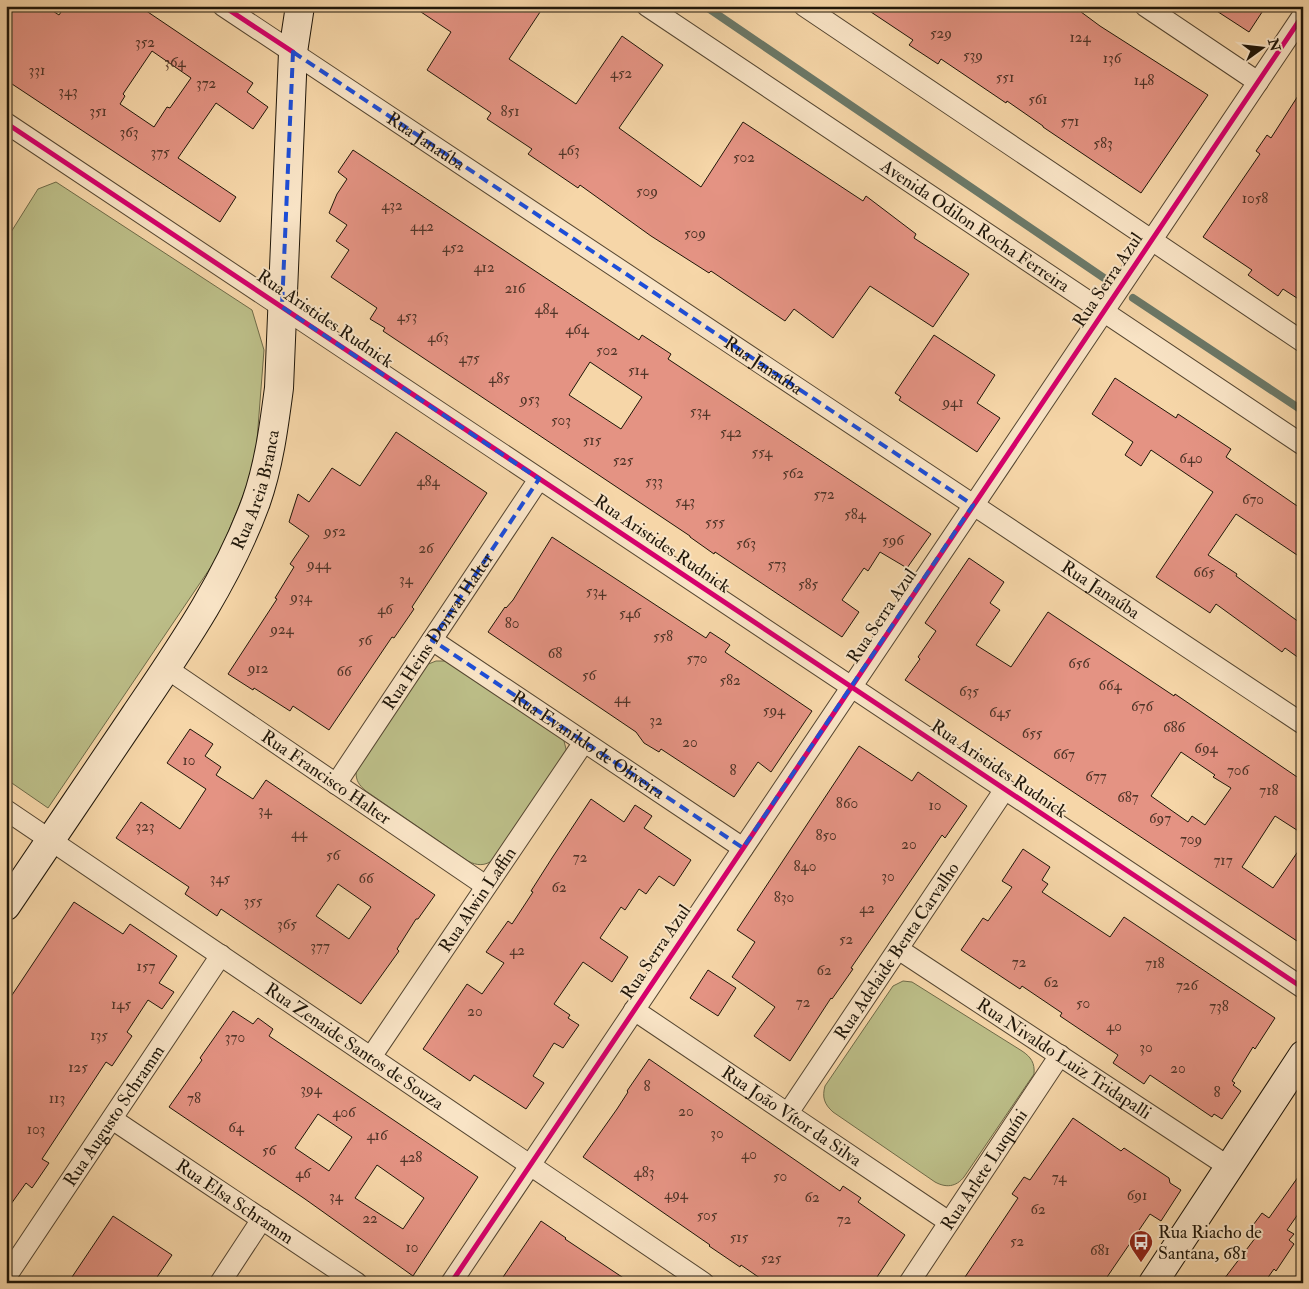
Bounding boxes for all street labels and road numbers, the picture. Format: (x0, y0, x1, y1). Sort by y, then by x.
street label: Rua Janaúba (382, 107, 470, 176)
street label: Avenida Odilon Rocha Ferreira (876, 154, 1075, 297)
street label: Rua Serra Azul (1068, 228, 1148, 332)
street label: Rua Aristides Rudnick (252, 265, 398, 373)
street label: Rua Janaúba (720, 331, 808, 400)
street label: Rua Areia Branca (226, 427, 285, 553)
street label: Rua Aristides Rudnick (589, 490, 735, 598)
street label: Rua Heins Dorival Halter (377, 547, 499, 714)
street label: Rua Janaúba (1057, 555, 1145, 624)
street label: Rua Serra Azul (842, 564, 922, 668)
street label: Rua Evanildo de Oliveira (507, 685, 670, 804)
street label: Rua Aristides Rudnick (926, 715, 1072, 823)
street label: Rua Francisco Halter (257, 725, 396, 830)
street label: Rua Alwin Laffin (434, 842, 521, 957)
street label: Rua Adelaide Benta Carvalho (829, 858, 964, 1044)
street label: Rua Serra Azul (616, 900, 696, 1004)
street label: Rua Zenaide Santos de Souza (261, 977, 449, 1115)
street label: Rua Nivaldo Luiz Tridapalli (973, 993, 1156, 1124)
street label: Rua Augusto Schramm (58, 1040, 169, 1191)
street label: Rua João Vítor da Silva (717, 1061, 867, 1172)
street label: Rua Arlete Luquíni (936, 1105, 1033, 1235)
street label: Rua Elsa Schramm (172, 1154, 298, 1249)

